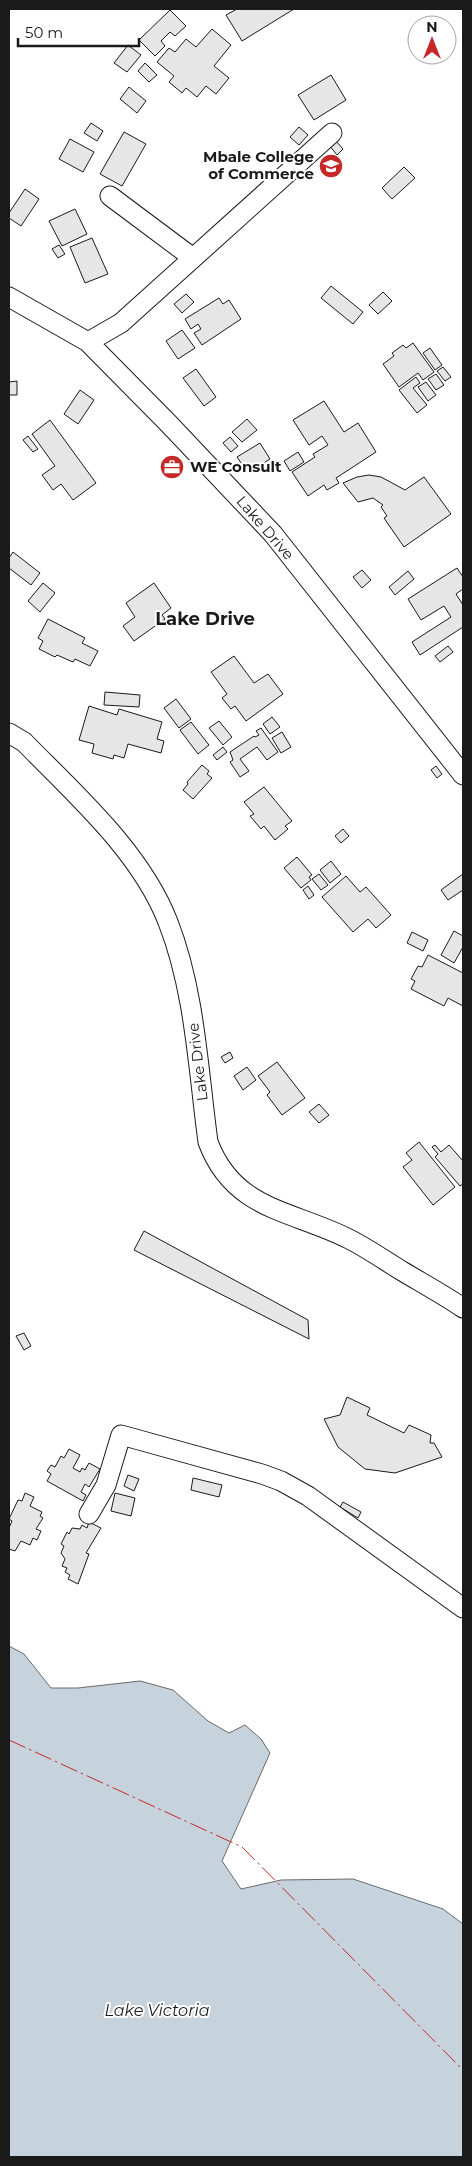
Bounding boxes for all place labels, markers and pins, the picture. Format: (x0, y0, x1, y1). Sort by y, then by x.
place label: Mbale College of Commerce (203, 147, 314, 183)
school or university icon: Mbale College of Commerce (318, 153, 344, 179)
office icon: WE Consult (159, 454, 185, 480)
place label: WE Consult (190, 457, 282, 476)

